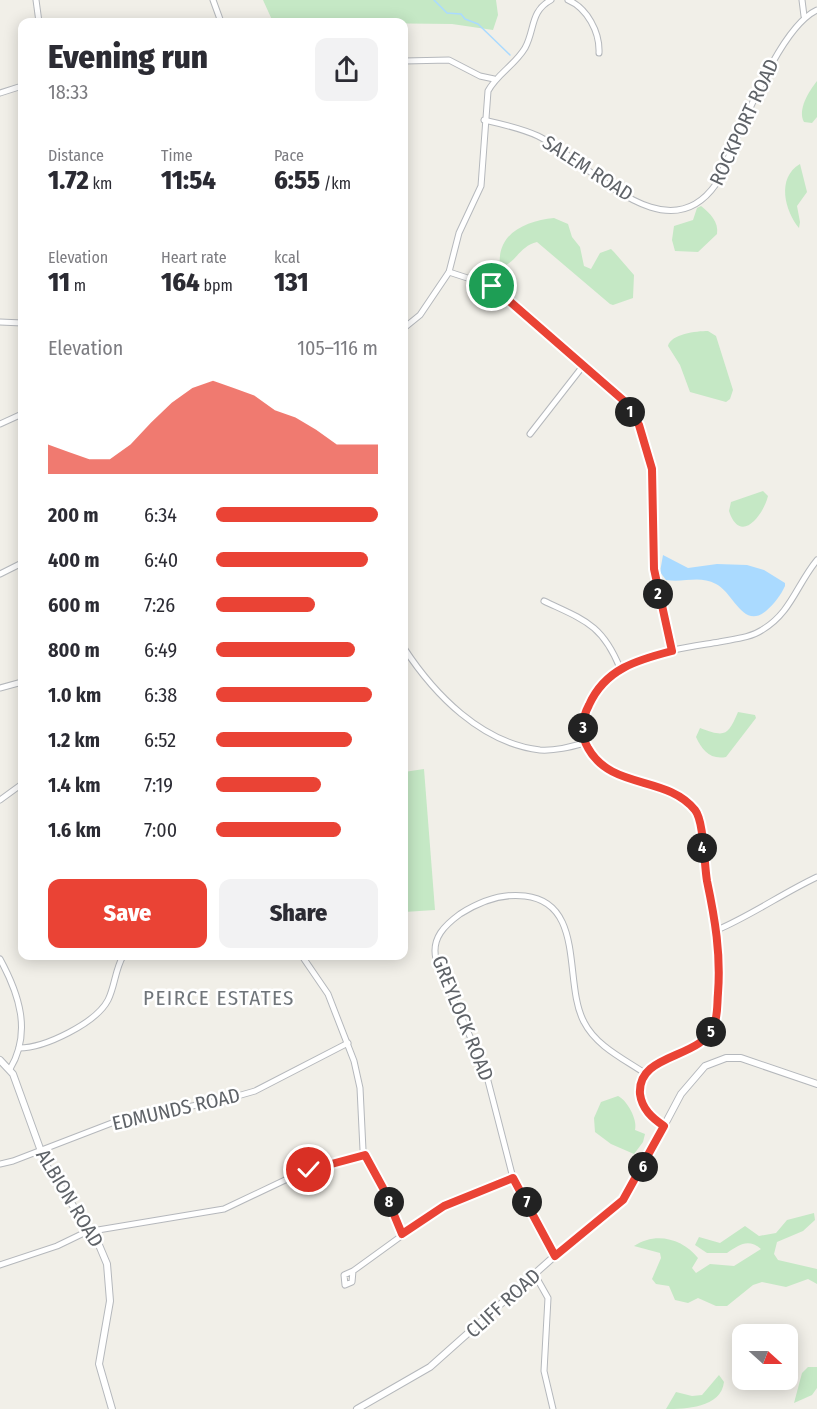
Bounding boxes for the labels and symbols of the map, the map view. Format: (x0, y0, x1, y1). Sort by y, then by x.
street label: ROCKPORT ROAD (704, 55, 784, 189)
street label: SALEM ROAD (538, 130, 638, 206)
pin (466, 260, 517, 311)
pin: 1 (615, 397, 645, 427)
pin: 2 (643, 579, 673, 609)
pin: 3 (568, 713, 598, 743)
pin: 4 (687, 833, 717, 863)
street label: GREYLOCK ROAD (427, 952, 499, 1084)
district label: PEIRCE ESTATES (143, 985, 295, 1011)
pin: 5 (696, 1017, 726, 1047)
street label: EDMUNDS ROAD (110, 1083, 242, 1135)
pin (283, 1144, 334, 1195)
street label: ALBION ROAD (31, 1145, 109, 1251)
pin: 6 (628, 1152, 658, 1182)
pin: 8 (374, 1187, 404, 1217)
pin: 7 (512, 1187, 542, 1217)
street label: CLIFF ROAD (461, 1263, 545, 1343)
north arrow (732, 1324, 798, 1390)

